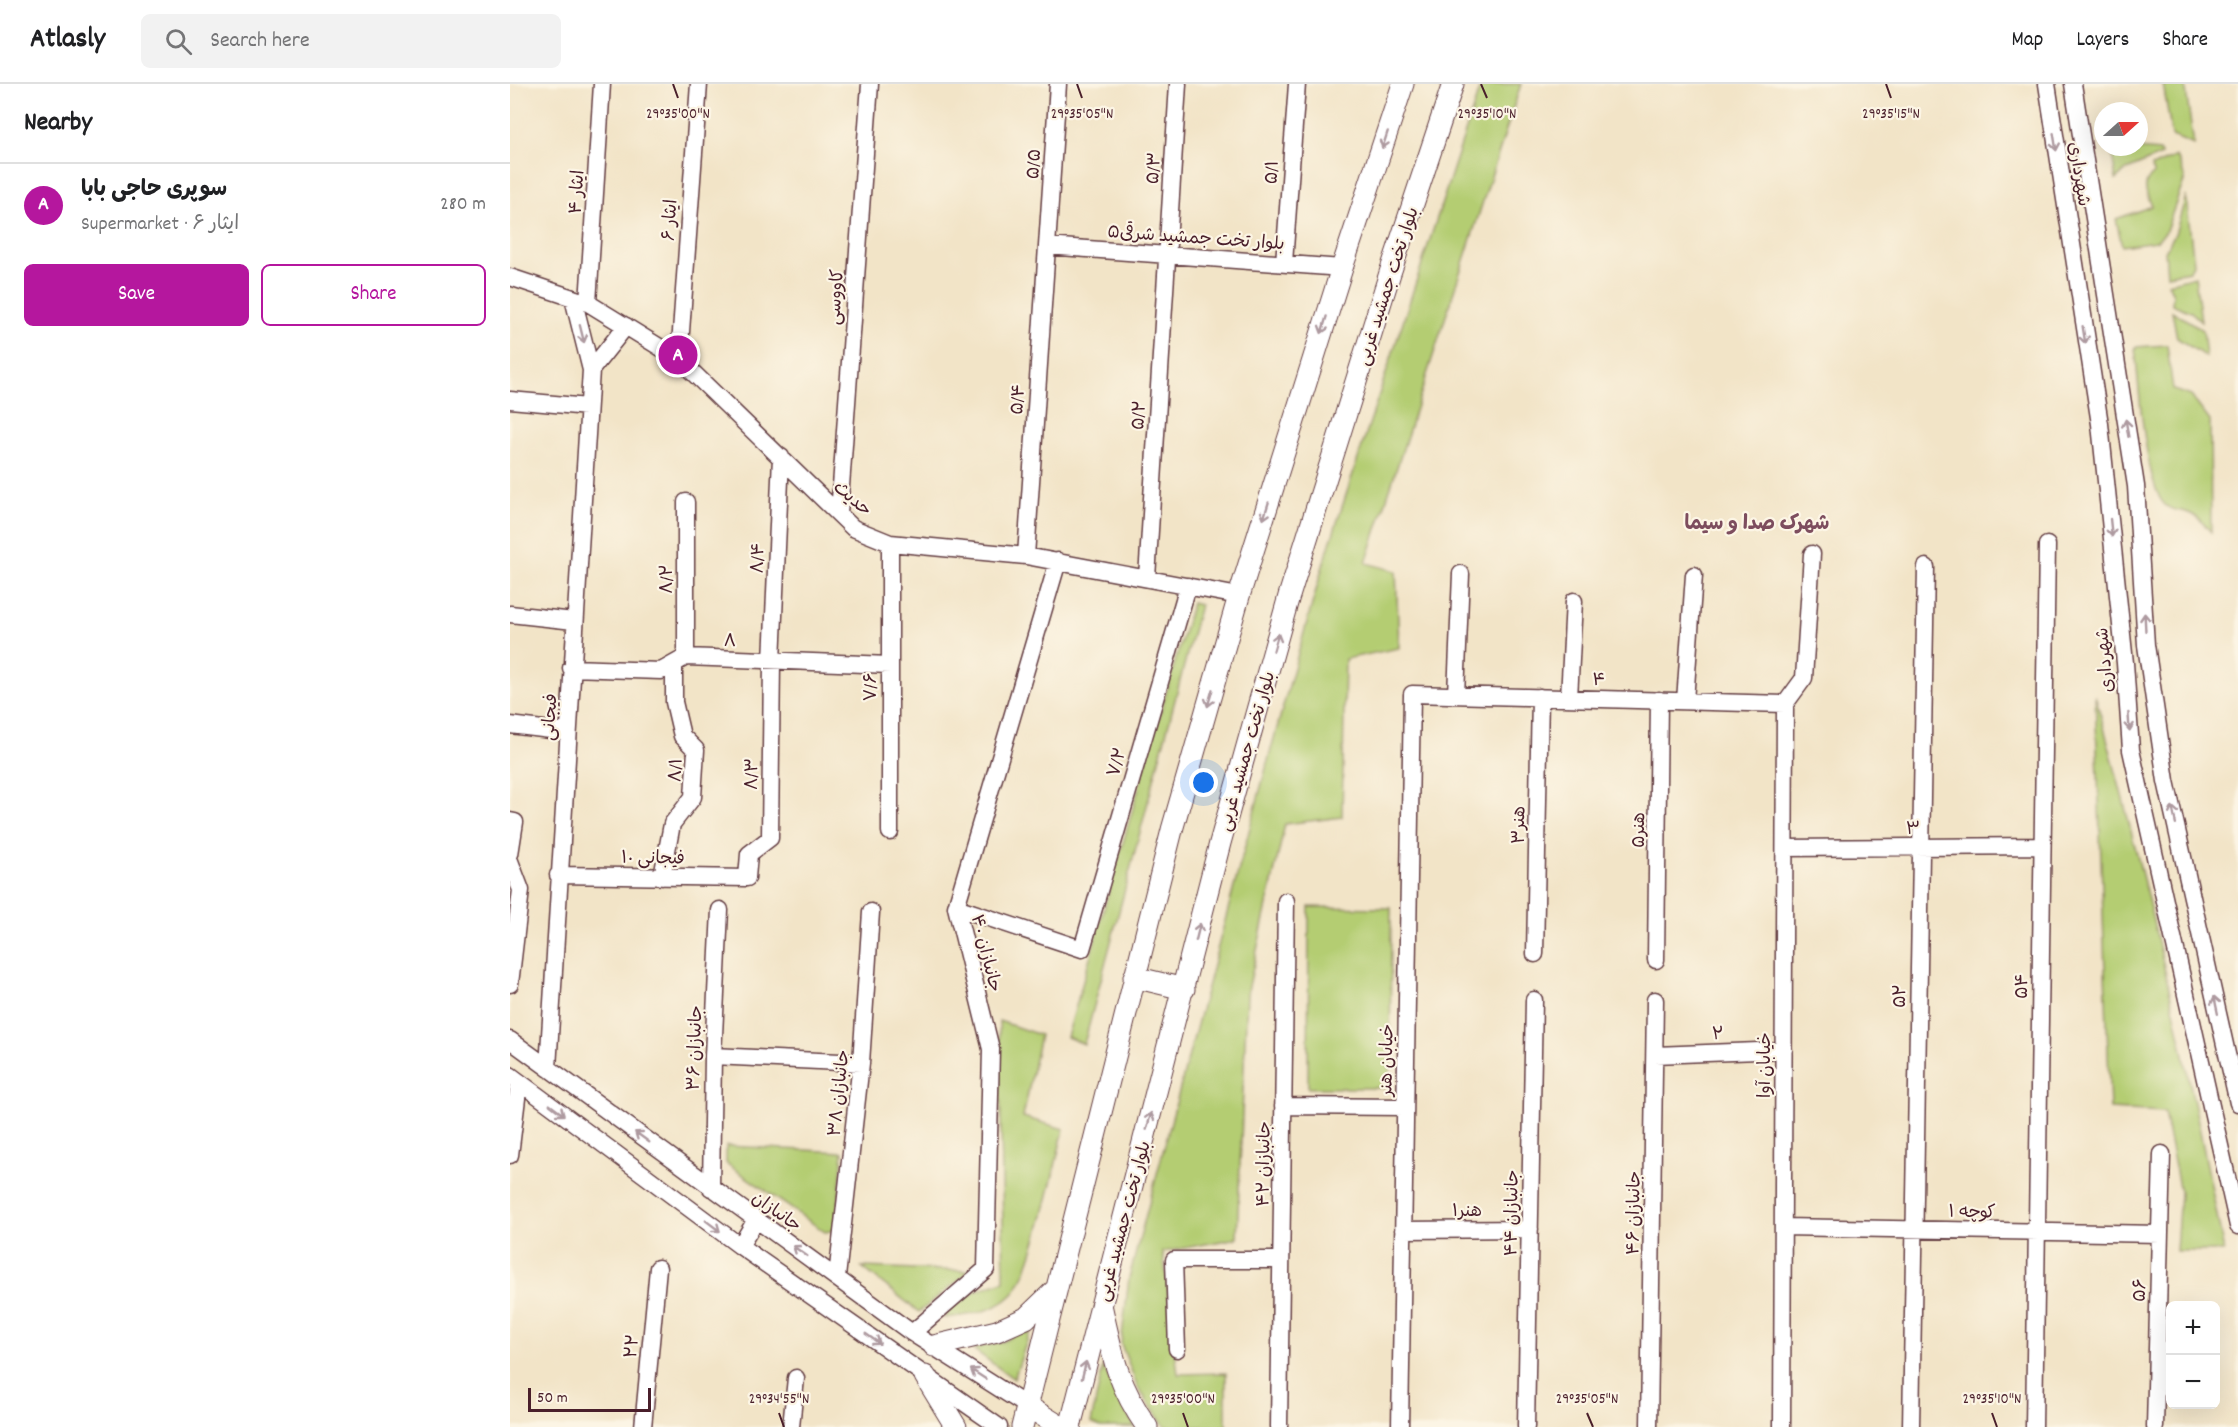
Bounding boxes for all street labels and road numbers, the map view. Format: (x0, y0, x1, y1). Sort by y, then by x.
street label: شهرداری (2060, 140, 2095, 208)
street label: ۵/۵ (1022, 148, 1049, 180)
street label: ۵/۳ (1142, 151, 1169, 185)
street label: ۵/۱ (1260, 159, 1287, 185)
street label: ایثار ۴ (564, 169, 593, 215)
street label: ایثار ۶ (658, 198, 685, 242)
street label: بلوار تخت جمشید غربی (1352, 204, 1427, 369)
street label: بلوار تخت جمشید شرقی۵ (1106, 219, 1285, 258)
street label: کاووسی (823, 268, 852, 326)
street label: ۵/۴ (1006, 383, 1033, 416)
street label: ۵/۲ (1127, 399, 1154, 431)
street label: حدیث (827, 476, 876, 524)
street label: ۸/۴ (746, 542, 773, 574)
street label: ۸/۲ (656, 564, 681, 594)
street label: شهرداری (2091, 626, 2122, 693)
street label: ۸ (723, 630, 737, 655)
street label: بلوار تخت جمشید غربی (1214, 669, 1283, 835)
street label: ۴ (1592, 669, 1606, 694)
street label: ۷/۶ (860, 673, 885, 701)
street label: فیجانی (537, 693, 566, 742)
street label: ۷/۲ (1102, 745, 1135, 781)
street label: ۸/۱ (664, 757, 691, 783)
street label: ۸/۳ (741, 758, 766, 791)
street label: هنر۳ (1508, 806, 1533, 844)
street label: هنر۵ (1628, 812, 1653, 848)
street label: ۳ (1906, 818, 1920, 843)
street label: فیجانی ۱۰ (621, 846, 685, 873)
street label: ۴۰ جانبازان (963, 912, 1006, 995)
street label: ۵۴ (2011, 973, 2036, 999)
street label: ۵۲ (1889, 984, 1914, 1008)
street label: ۳۶ جانبازان (683, 1005, 710, 1091)
street label: ۲ (1711, 1023, 1725, 1048)
street label: خیابان هنر (1375, 1024, 1402, 1098)
street label: خیابان آوا (1754, 1032, 1779, 1098)
street label: ۳۸ جانبازان (823, 1049, 857, 1138)
street label: ۴۲ جانبازان (1252, 1121, 1279, 1207)
street label: بلوار تخت جمشید غربی (1092, 1139, 1159, 1305)
street label: ۴۴ جانبازان (1500, 1169, 1527, 1257)
street label: ۴۶ جانبازان (1622, 1171, 1649, 1255)
street label: جانبازان (746, 1187, 806, 1239)
street label: هنر۱ (1452, 1200, 1482, 1225)
street label: کوچه ۱ (1948, 1201, 1996, 1226)
street label: ۵۶ (2129, 1278, 2154, 1302)
street label: ۲۲ (620, 1333, 647, 1360)

